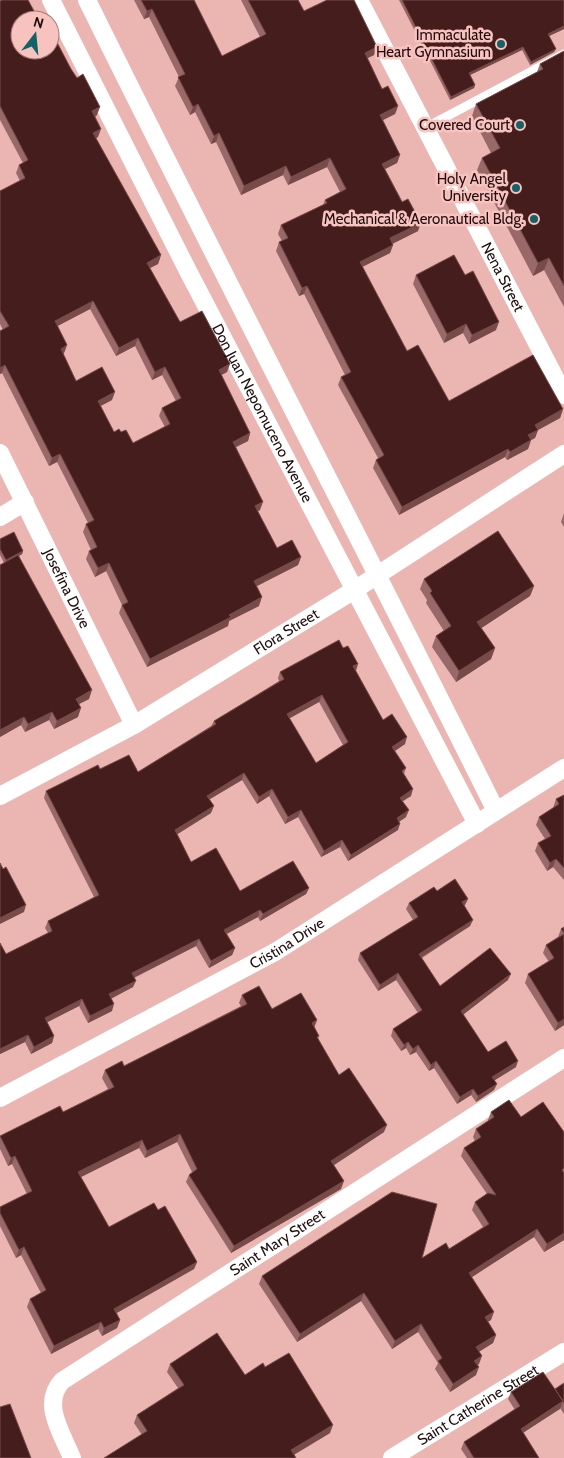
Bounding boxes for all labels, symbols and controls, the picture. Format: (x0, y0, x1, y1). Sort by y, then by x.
north arrow (10, 10, 60, 60)
text: N (31, 12, 46, 33)
place label: Immaculate Heart Gymnasium (376, 26, 491, 61)
marker: Immaculate Heart Gymnasium (495, 38, 507, 50)
place label: Covered Court (419, 116, 510, 134)
marker: Covered Court (514, 119, 526, 131)
place label: Holy Angel University (437, 170, 506, 205)
marker: Holy Angel University (510, 182, 522, 194)
place label: Mechanical & Aeronautical Bldg. (324, 210, 524, 228)
marker: Mechanical & Aeronautical Bldg. (528, 213, 540, 225)
street label: Nena Street (477, 239, 528, 315)
street label: Don Juan Nepomuceno Avenue (208, 321, 316, 506)
street label: Josefina Drive (39, 545, 94, 632)
street label: Flora Street (250, 605, 322, 659)
street label: Cristina Drive (247, 914, 328, 973)
street label: Saint Mary Street (226, 1205, 328, 1280)
street label: Saint Catherine Street (414, 1361, 542, 1449)

